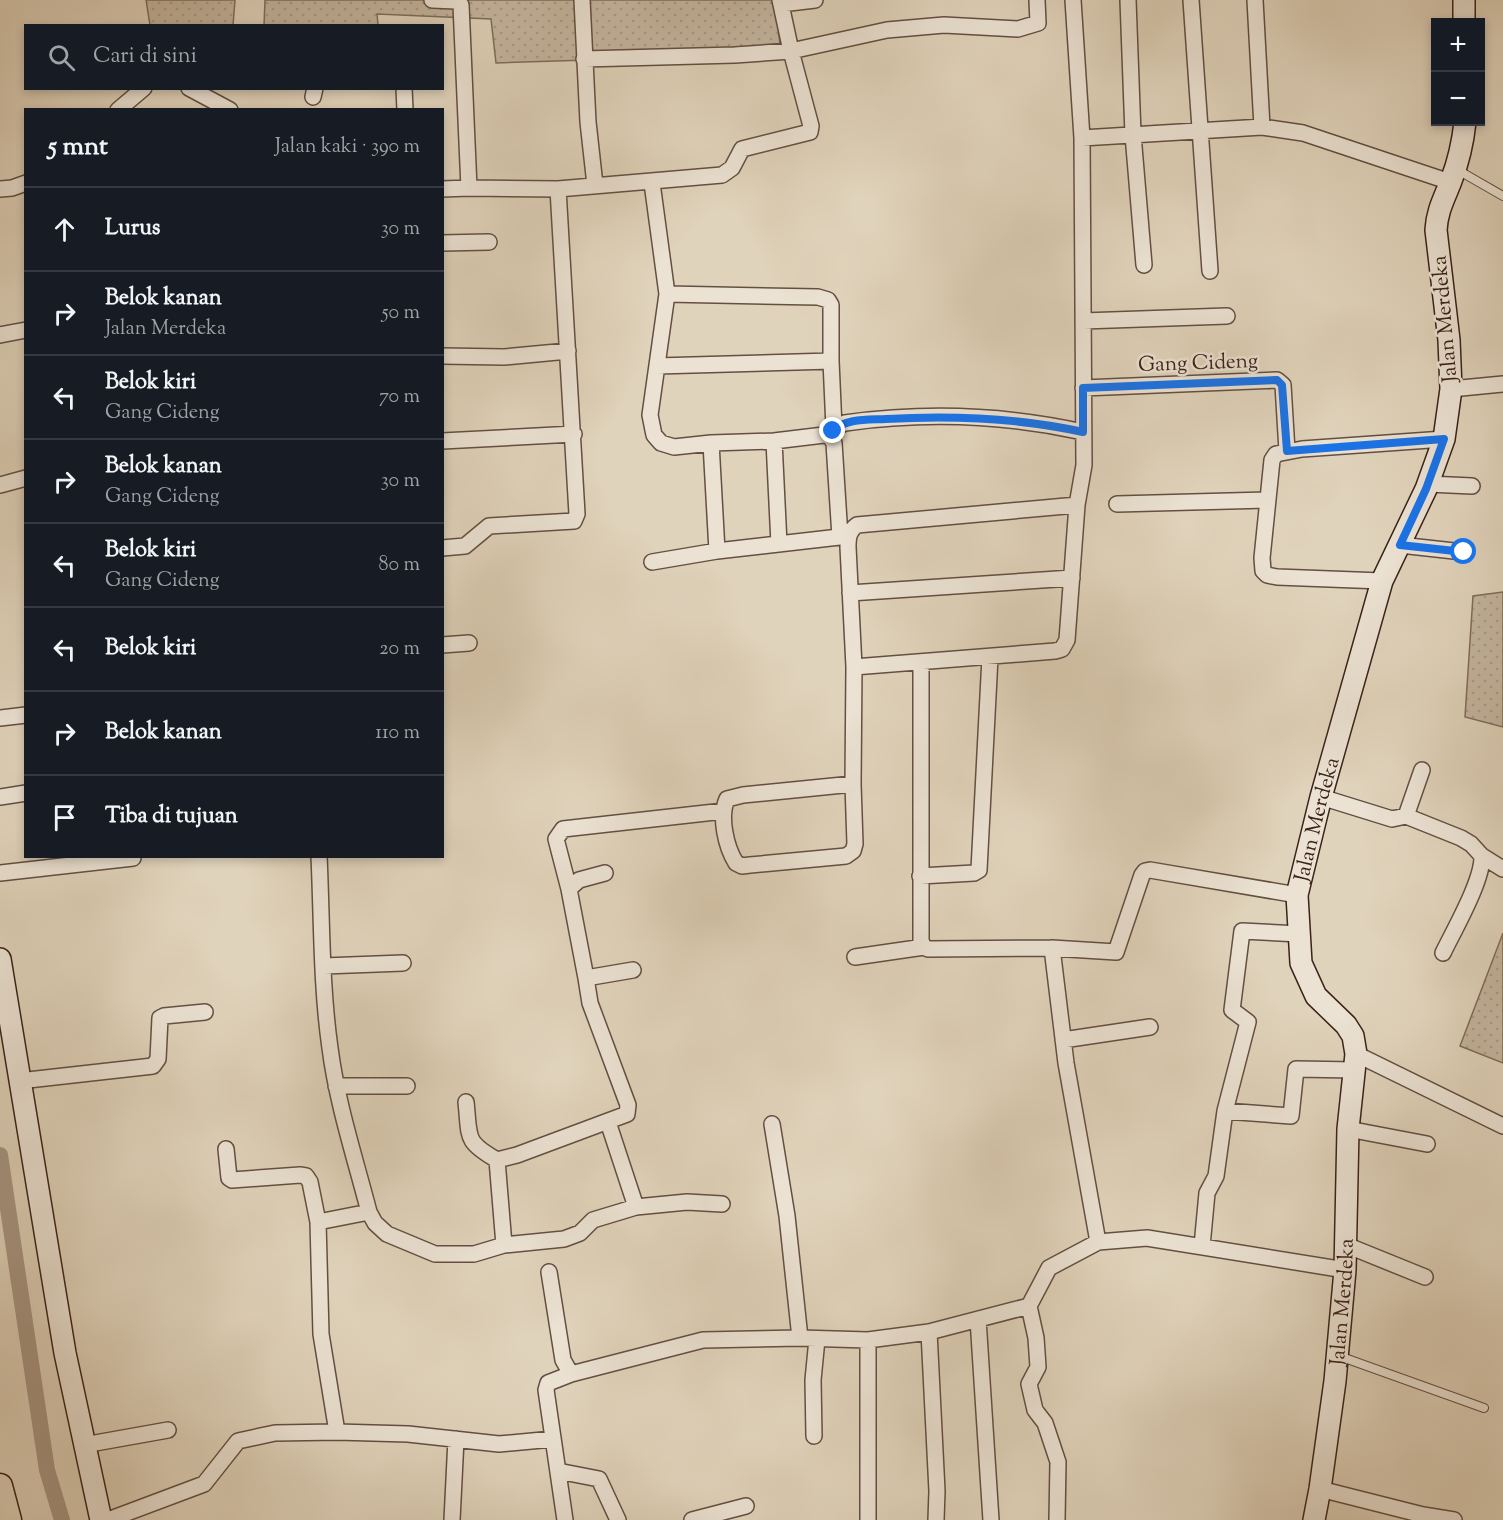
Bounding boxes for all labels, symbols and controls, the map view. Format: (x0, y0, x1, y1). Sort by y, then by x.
map controls (1431, 18, 1485, 126)
button: + (1431, 18, 1485, 72)
search box (24, 24, 444, 90)
icon: search (45, 41, 78, 74)
text: Cari di sini (93, 41, 197, 73)
button: − (1431, 72, 1485, 126)
text: 5 mnt (48, 129, 108, 166)
text: Jalan kaki · 390 m (275, 133, 420, 162)
icon: ahead (48, 213, 81, 246)
text: Lurus (105, 213, 161, 245)
text: 30 m (381, 215, 420, 244)
street label: Jalan Merdeka (1425, 254, 1467, 385)
text: Belok kanan (105, 283, 222, 315)
icon: right (48, 297, 81, 330)
text: 50 m (382, 299, 420, 328)
text: Jalan Merdeka (105, 315, 226, 344)
street label: Gang Cideng (1137, 347, 1259, 381)
text: Belok kiri (105, 367, 196, 399)
icon: left (48, 381, 81, 414)
text: 70 m (379, 383, 420, 412)
text: Gang Cideng (105, 399, 219, 428)
route end (819, 417, 845, 443)
text: Belok kanan (105, 451, 222, 483)
icon: right (48, 465, 81, 498)
text: 30 m (381, 467, 420, 496)
text: Gang Cideng (105, 483, 219, 512)
text: Belok kiri (105, 535, 196, 567)
route start (1450, 538, 1476, 564)
icon: left (48, 549, 81, 582)
text: 80 m (379, 551, 420, 580)
text: Gang Cideng (105, 567, 219, 596)
icon: left (48, 633, 81, 666)
text: Belok kiri (105, 633, 196, 665)
text: 20 m (379, 635, 420, 664)
icon: right (48, 717, 81, 750)
text: Belok kanan (105, 717, 222, 749)
text: 110 m (375, 719, 420, 748)
street label: Jalan Merdeka (1288, 754, 1349, 886)
icon: arrive (48, 801, 81, 834)
text: Tiba di tujuan (105, 801, 238, 833)
street label: Jalan Merdeka (1323, 1238, 1363, 1368)

